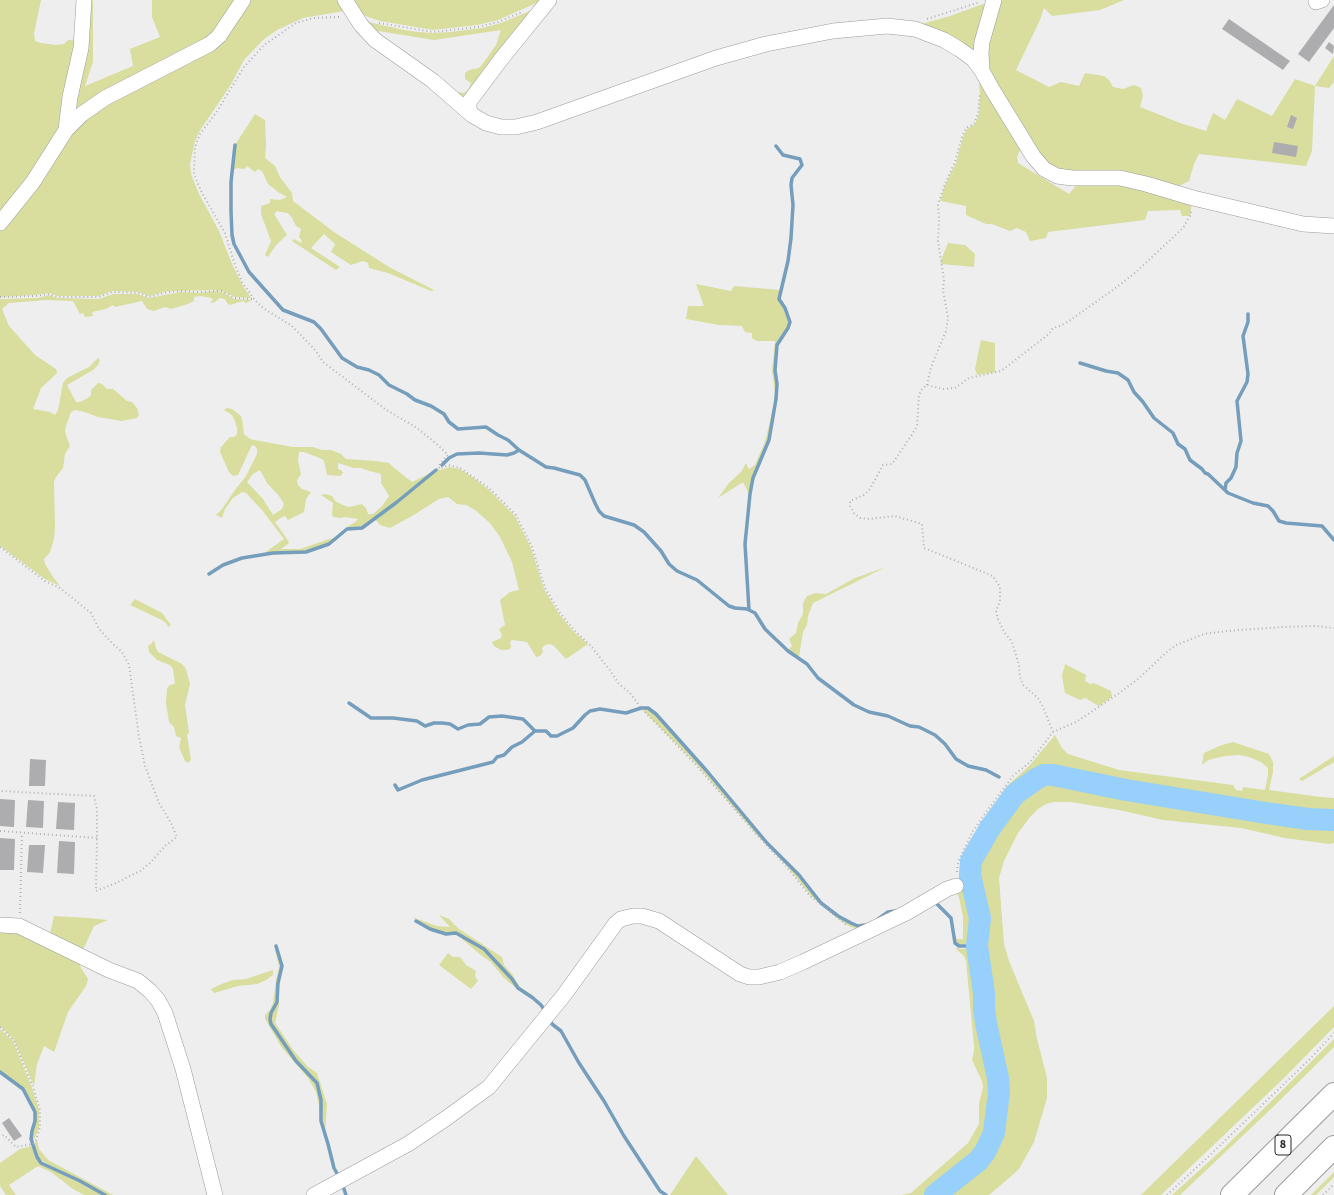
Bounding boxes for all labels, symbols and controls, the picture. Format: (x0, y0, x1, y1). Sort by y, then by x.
road number: 8 (1275, 1135, 1291, 1155)

